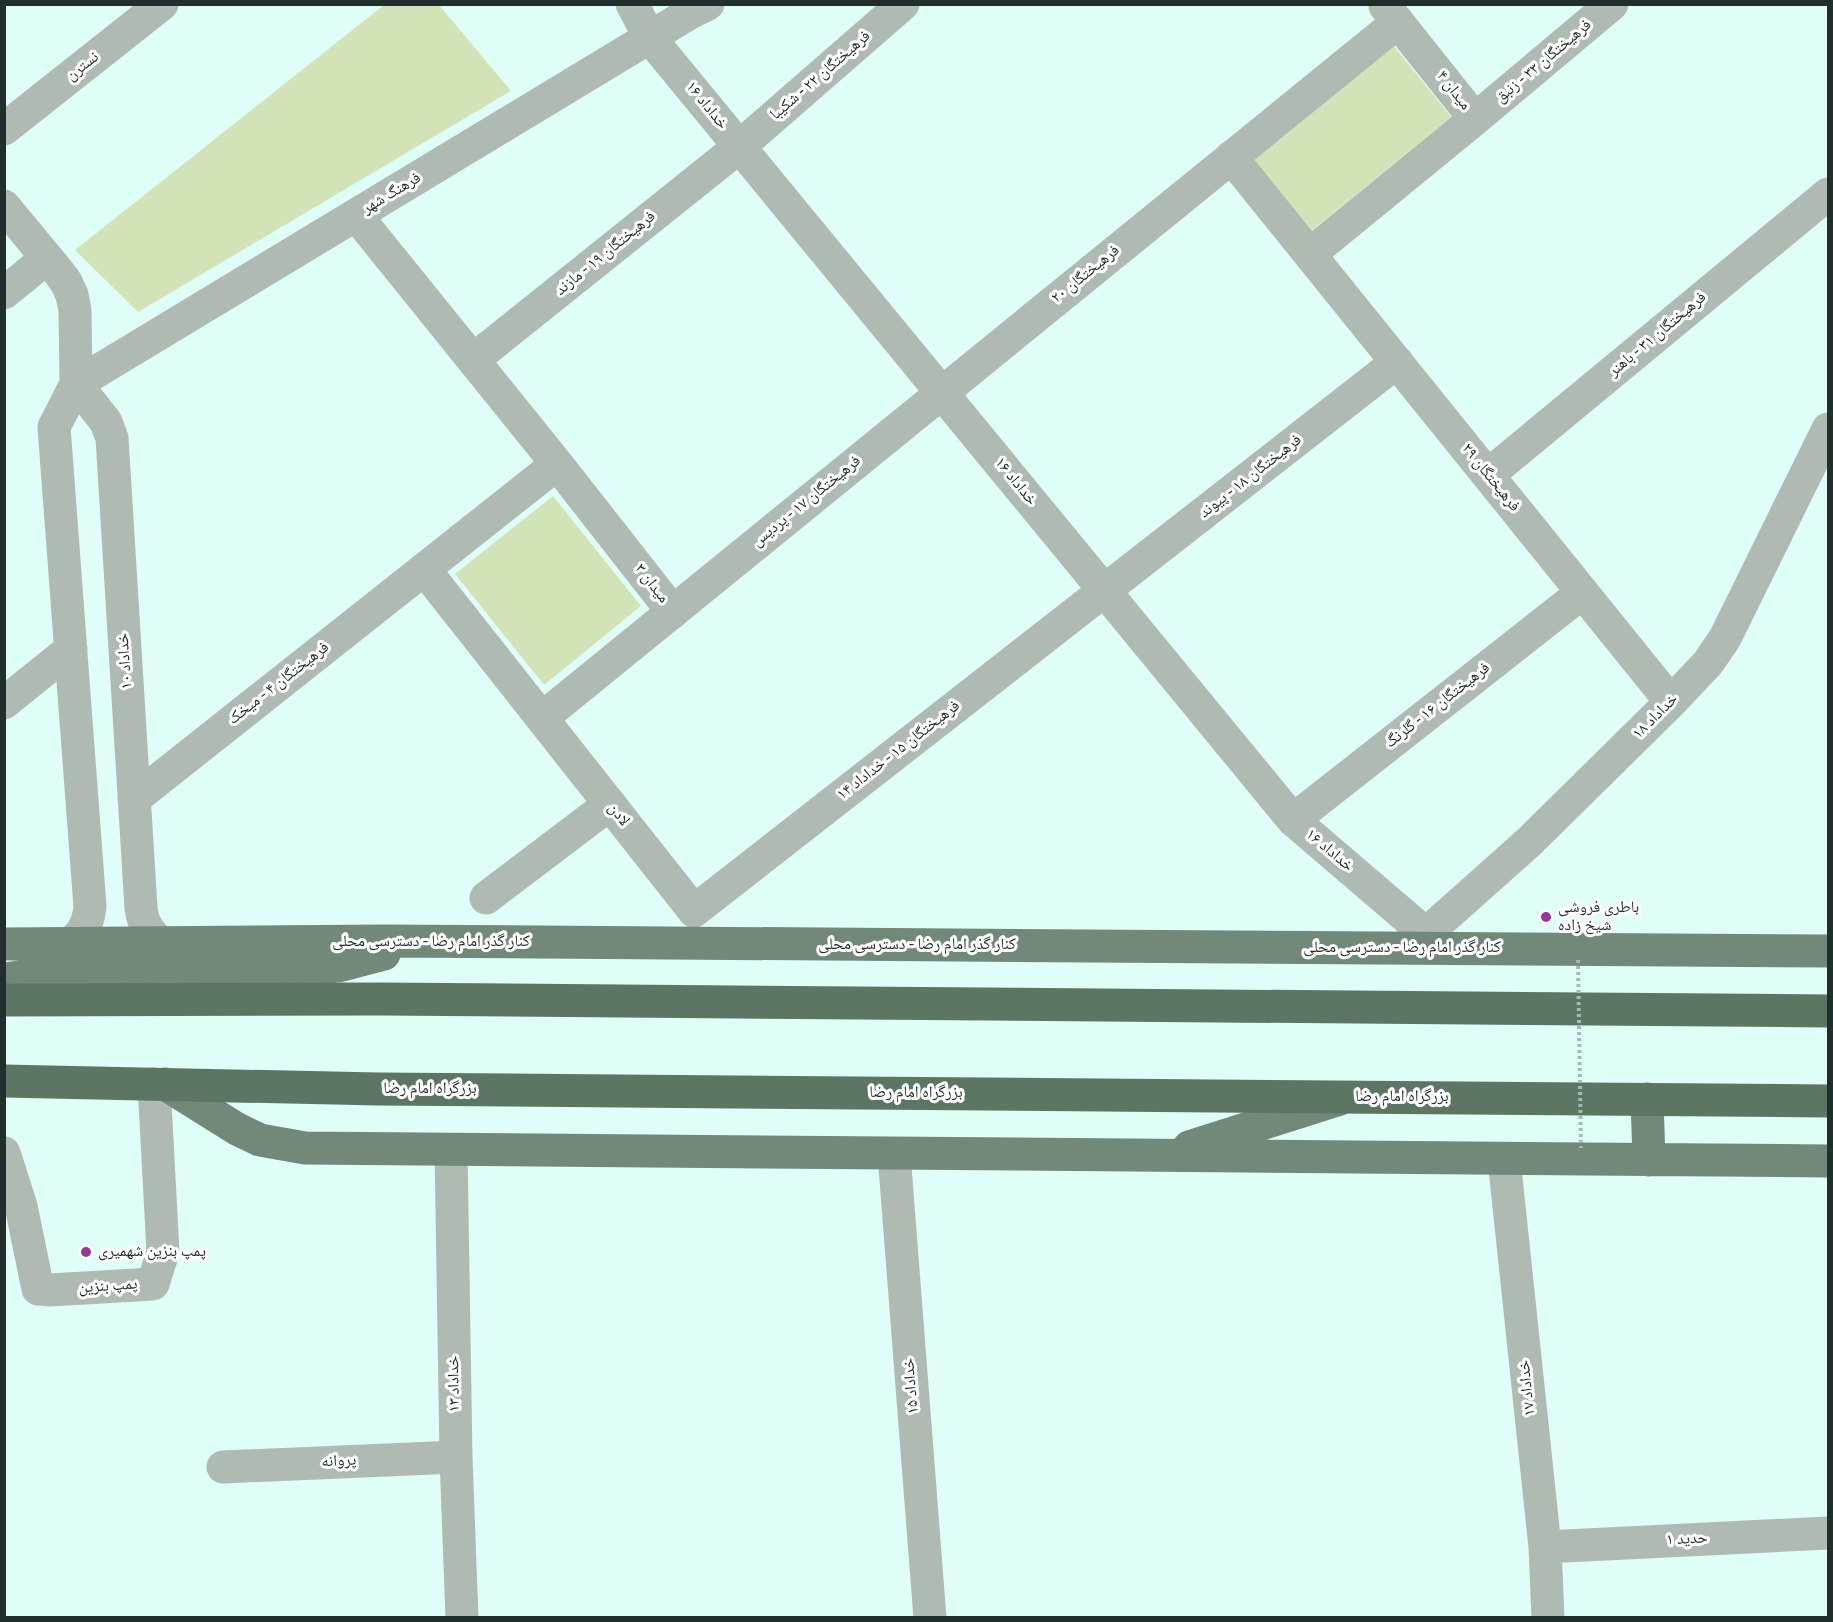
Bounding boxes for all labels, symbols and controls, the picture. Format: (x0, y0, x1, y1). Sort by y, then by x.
street label: فرهیختگان ۳۳ - زنبق (1489, 13, 1599, 111)
street label: فرهیختگان ۲۲ - شکیبا (764, 24, 878, 128)
street label: نسترن (60, 45, 106, 89)
street label: میدان ۴ (1429, 65, 1477, 117)
street label: خداداد ۱۶ (678, 76, 734, 136)
street label: فرهنگ شهر (356, 166, 427, 223)
street label: فرهیختگان ۱۹ - مازند (549, 205, 663, 303)
street label: فرهیختگان ۲۰ (1046, 239, 1126, 311)
street label: فرهیختگان ۳۱ - باهنر (1602, 285, 1713, 385)
street label: فرهیختگان ۱۸ - پیوند (1193, 428, 1309, 526)
street label: فرهیختگان ۲۹ (1454, 438, 1526, 518)
street label: فرهیختگان ۱۷ - پردیس (746, 449, 868, 555)
street label: خداداد ۱۶ (987, 452, 1043, 512)
street label: میدان ۳ (627, 558, 675, 610)
street label: خداداد ۱۰ (111, 632, 141, 690)
street label: فرهیختگان ۴ - میخک (222, 635, 336, 733)
street label: فرهیختگان ۱۶ - گلرنگ (1379, 656, 1497, 756)
street label: خداداد ۱۸ (1626, 687, 1686, 747)
street label: فرهیختگان ۱۵ - خداداد ۱۴ (831, 694, 967, 808)
street label: لادن (600, 797, 636, 833)
street label: خداداد ۱۶ (1299, 822, 1359, 880)
place label: باطری فروشی شیخ زاده (1558, 895, 1639, 940)
marker: باطری فروشی شیخ زاده (1539, 910, 1553, 924)
street label: کنار گذر امام رضا - دسترسی محلی (332, 929, 530, 956)
street label: کنار گذر امام رضا - دسترسی محلی (818, 932, 1016, 959)
street label: کنار گذر امام رضا - دسترسی محلی (1303, 935, 1501, 962)
street label: بزرگراه امام رضا (383, 1076, 477, 1103)
street label: بزرگراه امام رضا (869, 1080, 963, 1107)
street label: بزرگراه امام رضا (1355, 1084, 1449, 1111)
place label: پمپ بنزین شهمیری (98, 1239, 206, 1266)
marker: پمپ بنزین شهمیری (79, 1245, 93, 1259)
street label: پمپ بنزین (78, 1271, 139, 1303)
street label: خداداد ۱۳ (441, 1355, 469, 1413)
street label: خداداد ۱۵ (896, 1357, 928, 1415)
street label: خداداد ۱۷ (1512, 1358, 1544, 1418)
street label: پروانه (321, 1448, 357, 1476)
street label: حدید ۱ (1666, 1525, 1708, 1555)

